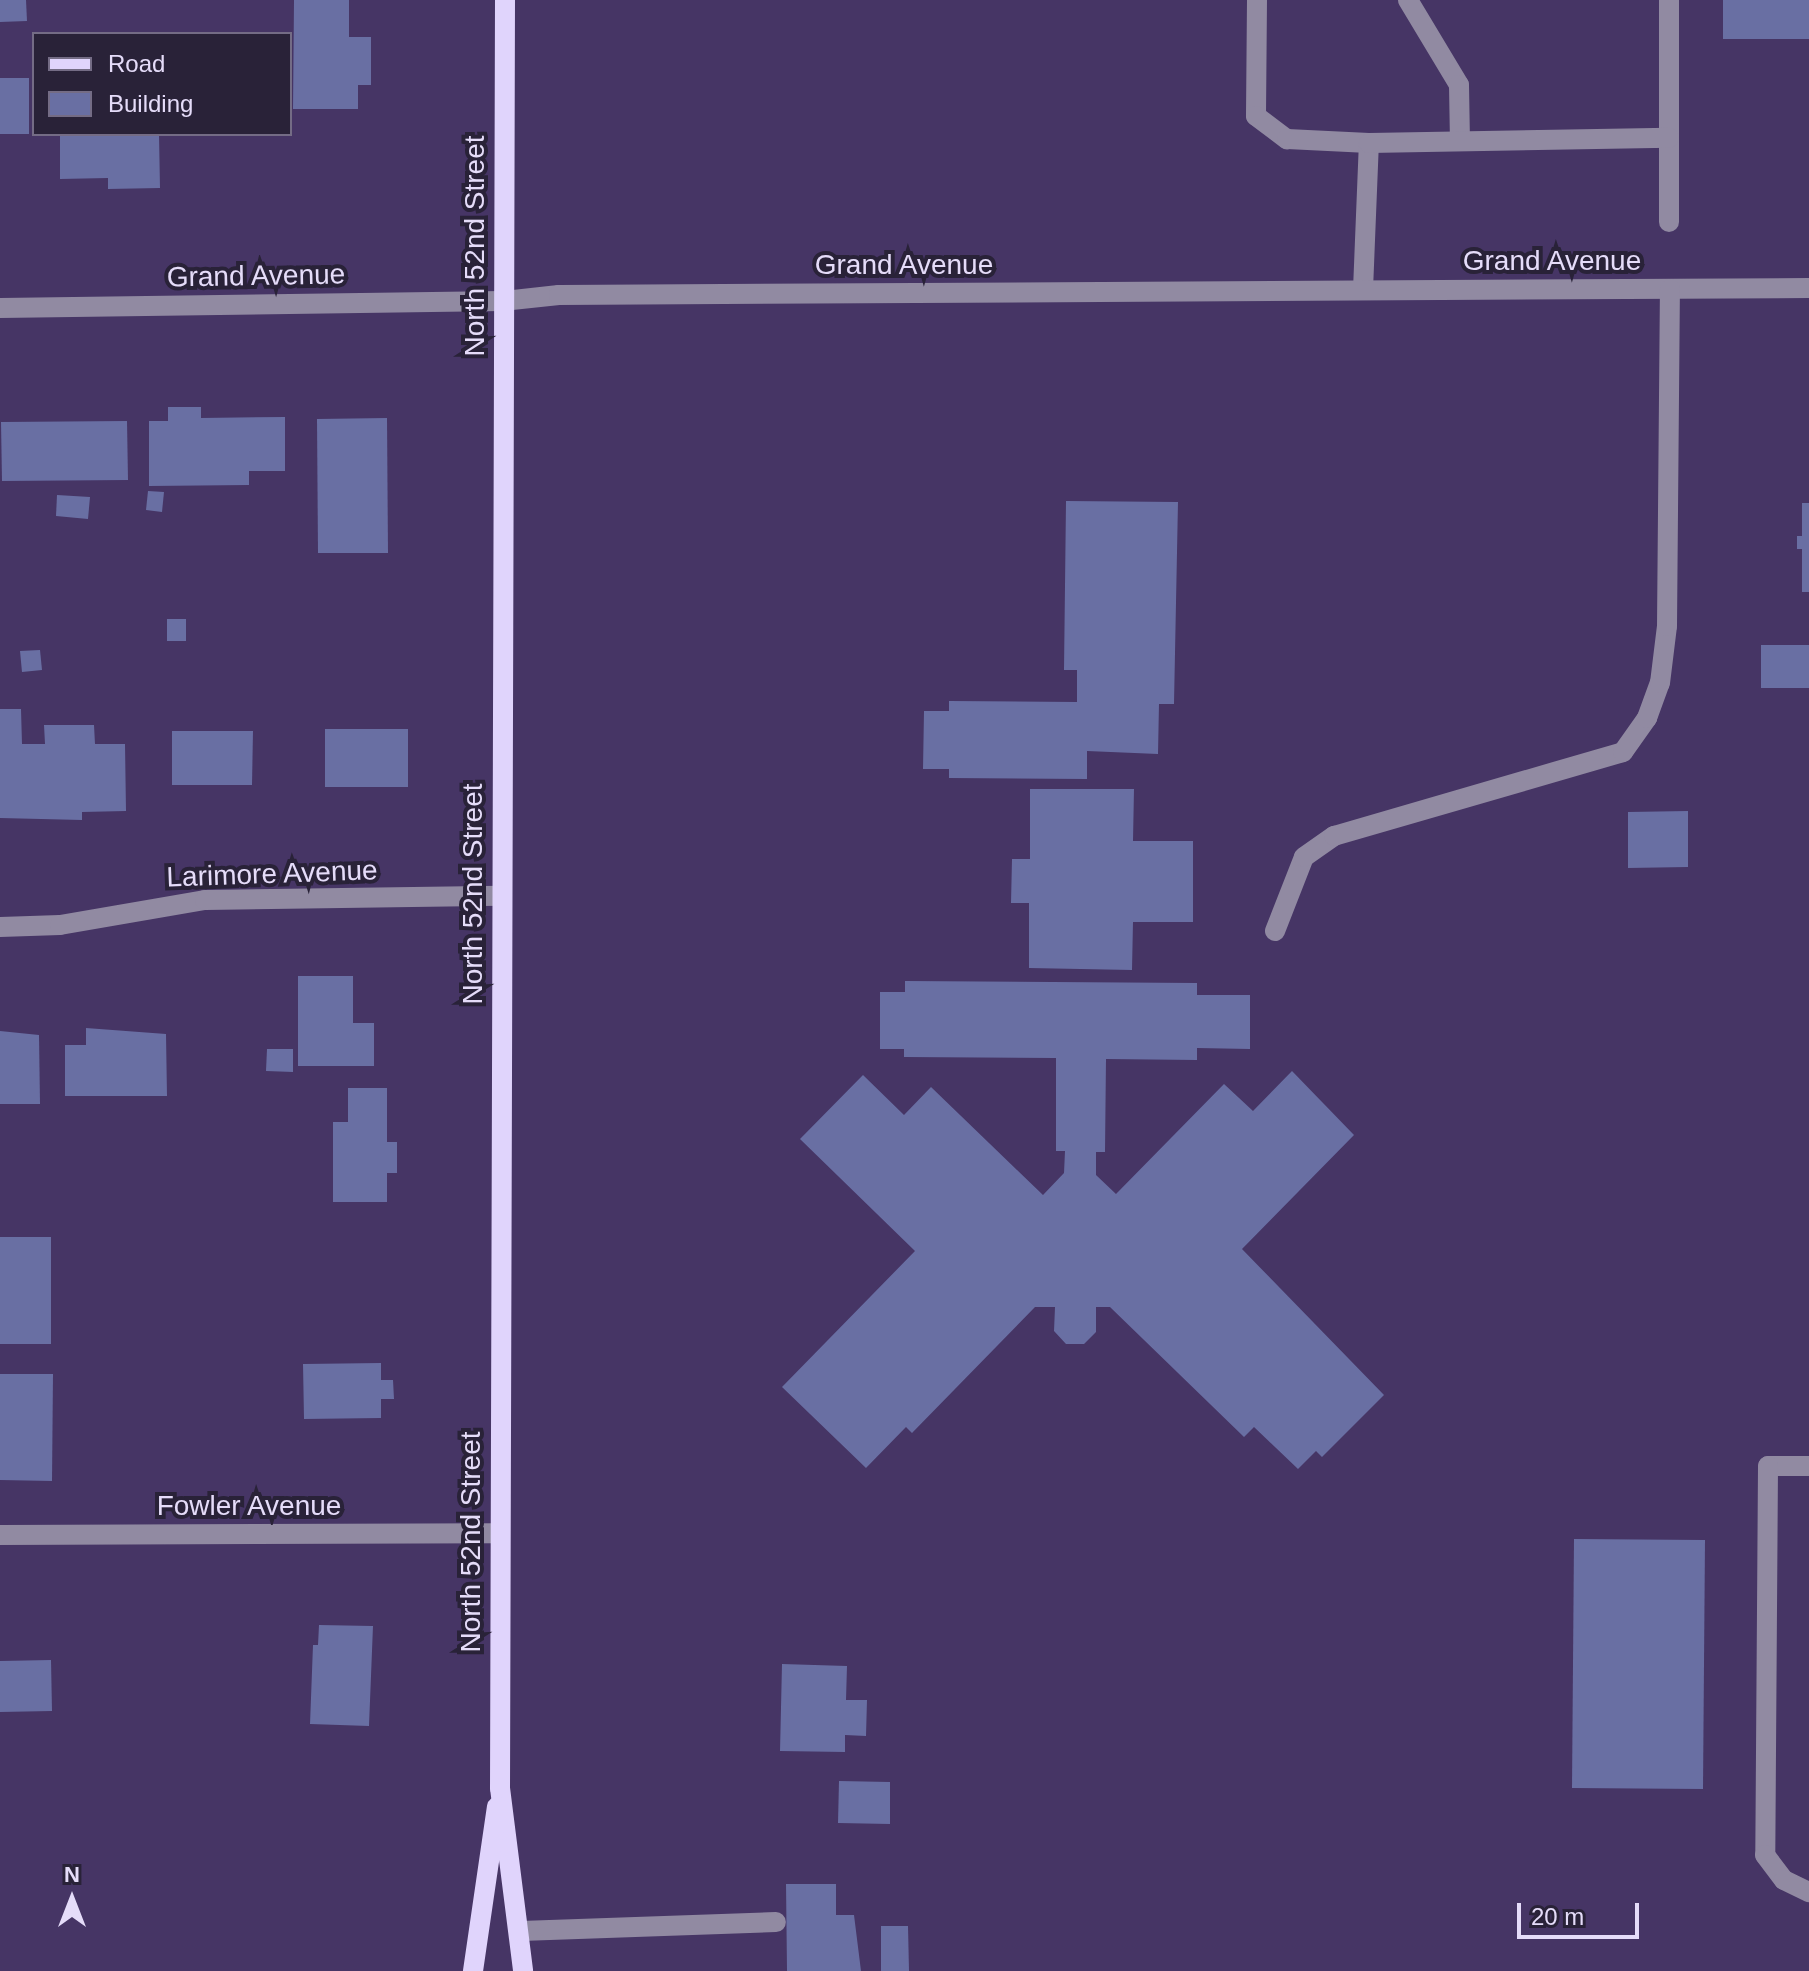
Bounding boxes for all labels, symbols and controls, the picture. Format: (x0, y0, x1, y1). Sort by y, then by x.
legend (32, 32, 292, 136)
text: Road (108, 50, 165, 77)
text: Building (108, 90, 193, 117)
street label: North 52nd Street (458, 135, 492, 357)
street label: Grand Avenue (1462, 244, 1642, 278)
street label: Grand Avenue (814, 248, 994, 282)
street label: Grand Avenue (166, 258, 346, 294)
street label: North 52nd Street (456, 783, 490, 1005)
street label: Larimore Avenue (165, 853, 379, 895)
street label: North 52nd Street (454, 1431, 488, 1653)
street label: Fowler Avenue (156, 1489, 342, 1523)
north arrow (32, 1859, 112, 1939)
text: N (64, 1862, 80, 1887)
scale bar (1521, 1887, 1643, 1937)
text: 20 m (1531, 1903, 1584, 1930)

